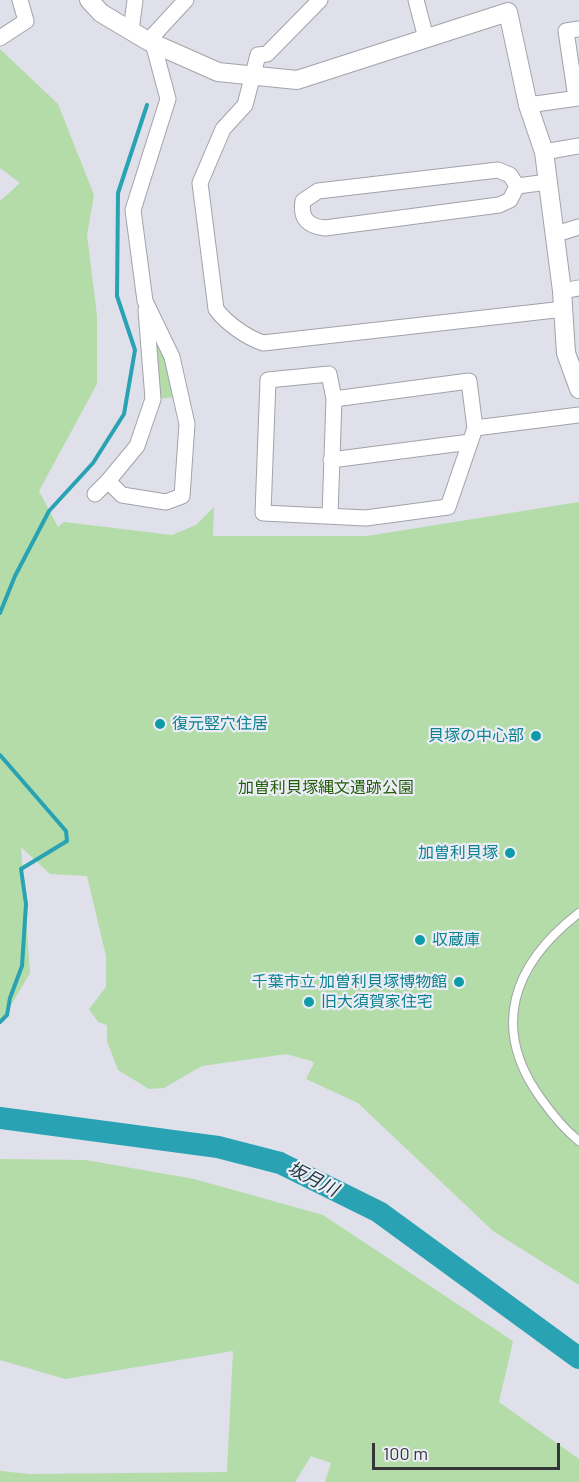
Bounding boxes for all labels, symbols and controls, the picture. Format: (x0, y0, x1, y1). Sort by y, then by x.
place label: 復元竪穴住居 (172, 714, 268, 734)
marker: 復元竪穴住居 (153, 717, 167, 731)
place label: 貝塚の中心部 (428, 726, 524, 746)
marker: 貝塚の中心部 (529, 729, 543, 743)
park label: 加曽利貝塚縄文遺跡公園 (238, 778, 414, 798)
place label: 加曽利貝塚 (418, 843, 498, 863)
marker: 加曽利貝塚 (503, 846, 517, 860)
place label: 収蔵庫 (432, 930, 480, 950)
marker: 収蔵庫 (413, 933, 427, 947)
place label: 千葉市立 加曽利貝塚博物館 (252, 972, 447, 992)
marker: 千葉市立 加曽利貝塚博物館 (452, 975, 466, 989)
place label: 旧大須賀家住宅 (321, 992, 433, 1012)
marker: 旧大須賀家住宅 (302, 995, 316, 1009)
water label: 坂月川 (284, 1157, 342, 1201)
scale bar (375, 1431, 562, 1469)
text: 100 m (383, 1442, 428, 1464)

